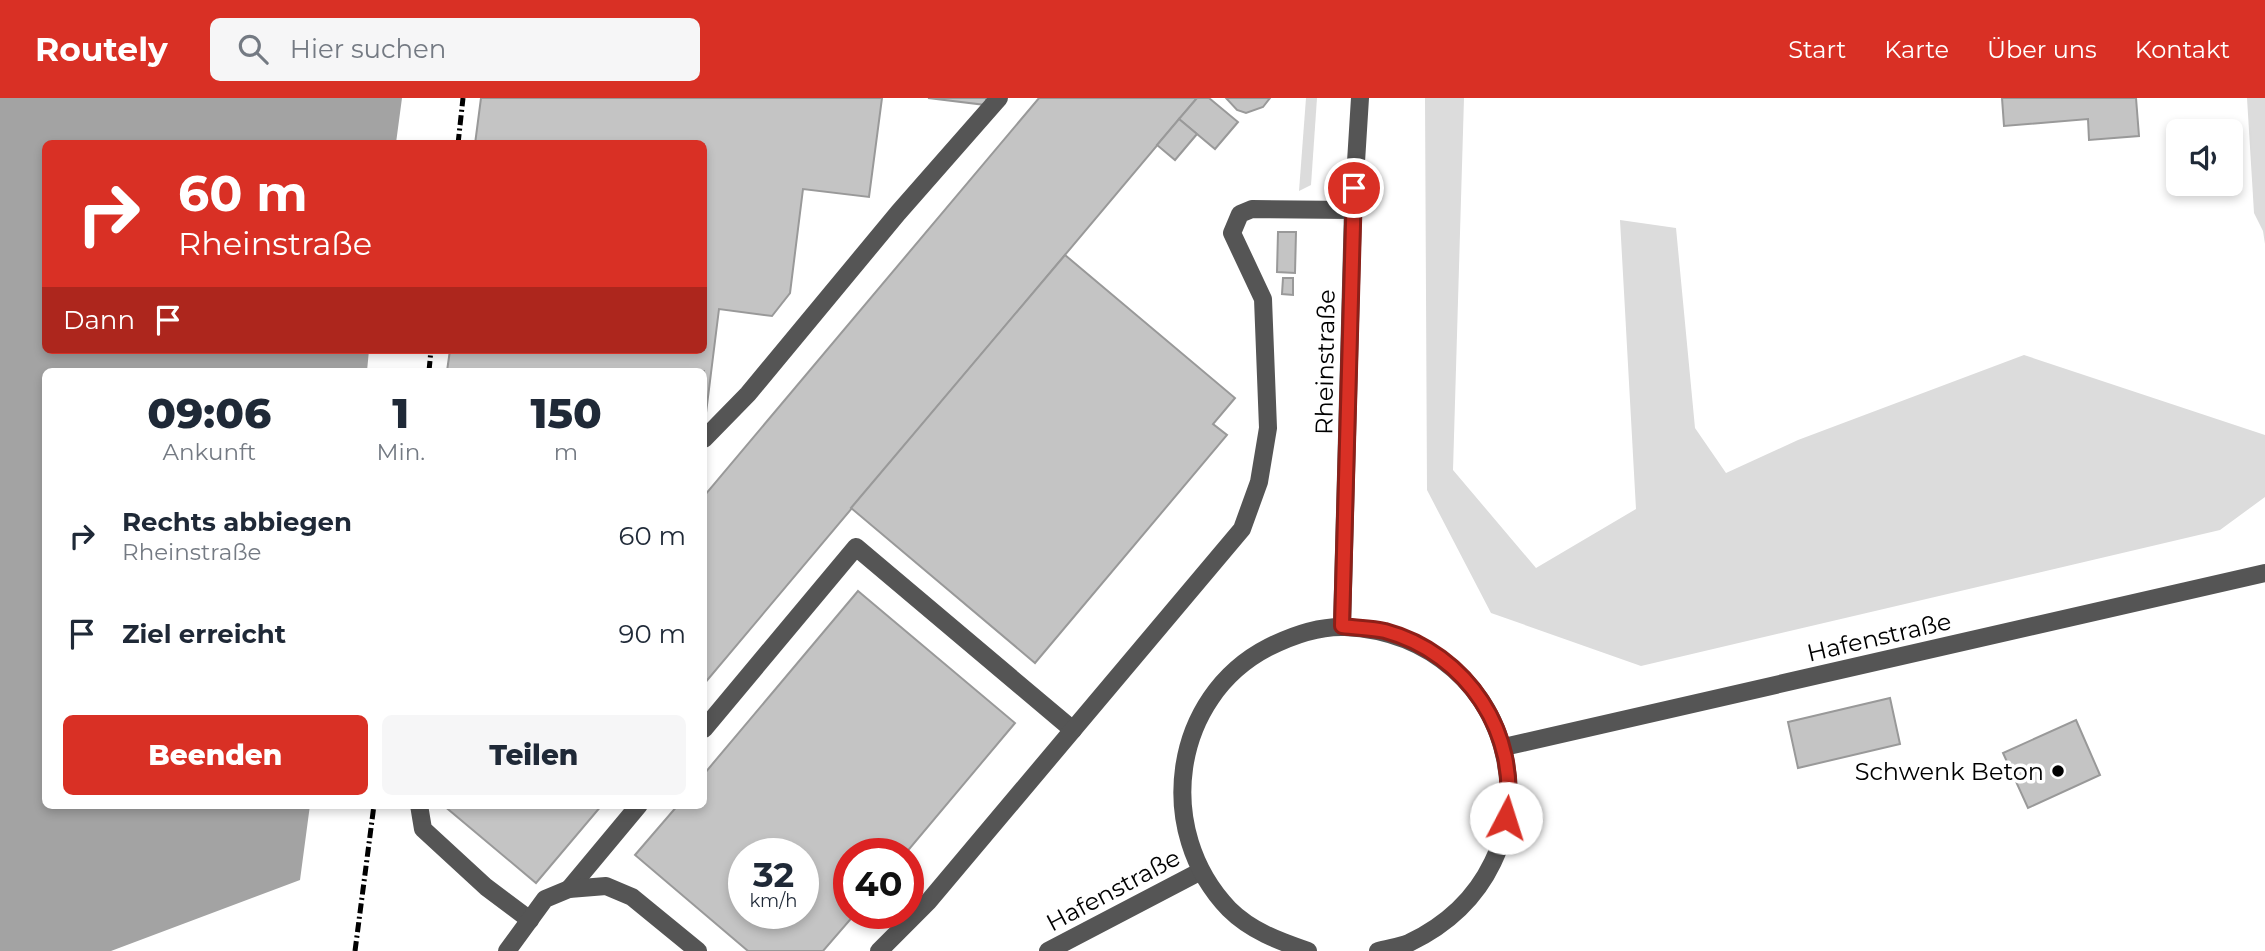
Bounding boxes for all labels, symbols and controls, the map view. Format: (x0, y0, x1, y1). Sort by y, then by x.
search box (210, 18, 700, 81)
text: Routely (35, 29, 168, 69)
icon: search (234, 30, 272, 68)
text: Hier suchen (290, 33, 446, 65)
text: Start (1788, 35, 1846, 64)
text: Karte (1884, 35, 1949, 64)
text: Über uns (1987, 35, 2097, 64)
text: Kontakt (2135, 35, 2230, 64)
map controls (2166, 119, 2243, 196)
button: sound (2166, 119, 2243, 196)
pin (1324, 158, 1384, 218)
text: 60 m (178, 164, 308, 223)
icon: right (63, 168, 154, 259)
icon: arrive (1335, 169, 1373, 207)
text: Rheinstraße (178, 224, 372, 263)
street label: Rheinstraße (1309, 289, 1341, 435)
icon: arrive (149, 301, 187, 339)
text: Dann (63, 304, 135, 336)
text: 09:06 (147, 387, 271, 439)
text: 1 (392, 387, 409, 439)
text: 150 (530, 387, 602, 439)
text: Ankunft (162, 438, 256, 466)
text: Min. (377, 438, 425, 466)
text: m (554, 438, 578, 466)
text: Rechts abbiegen (122, 506, 352, 538)
icon: right (63, 517, 101, 555)
text: 60 m (619, 520, 686, 552)
text: Rheinstraße (122, 538, 261, 566)
street label: Hafenstraße (1804, 606, 1954, 668)
icon: arrive (63, 615, 101, 653)
text: Ziel erreicht (122, 618, 286, 650)
text: 90 m (619, 618, 686, 650)
button: Beenden (63, 715, 368, 795)
button: Teilen (382, 715, 686, 795)
place label: Schwenk Beton (1855, 757, 2044, 786)
marker: Schwenk Beton (2050, 763, 2066, 779)
position arrow (1469, 781, 1543, 855)
speed limit sign: 40 (833, 838, 924, 929)
street label: Hafenstraße (1041, 843, 1185, 937)
text: 32 (753, 853, 794, 896)
text: km/h (749, 890, 798, 912)

